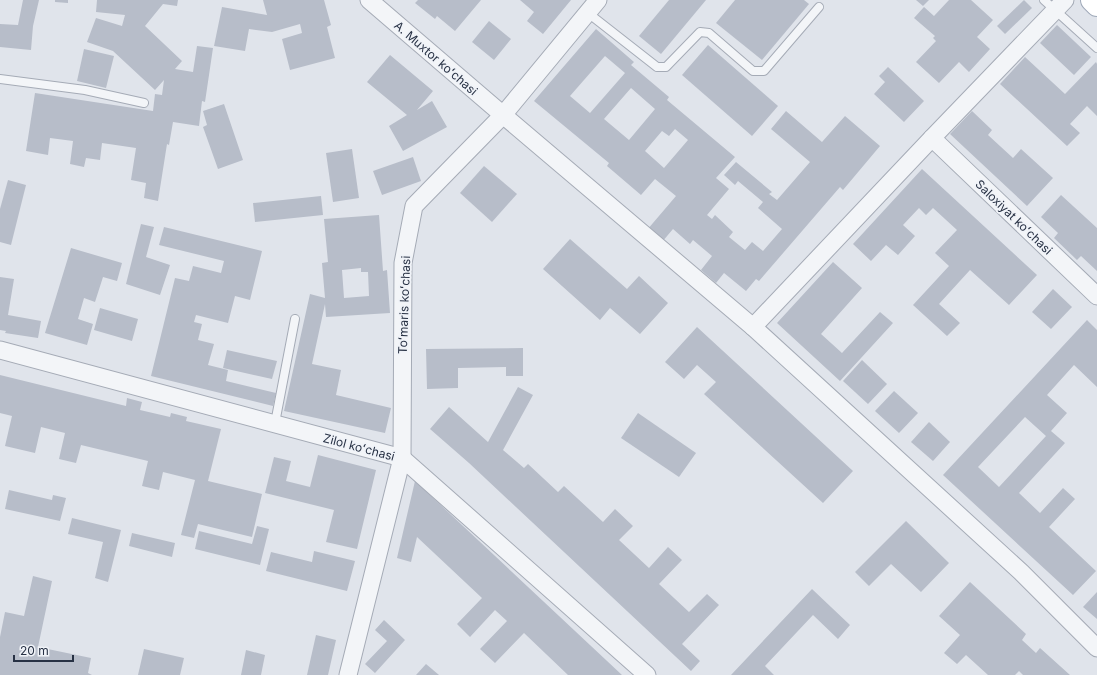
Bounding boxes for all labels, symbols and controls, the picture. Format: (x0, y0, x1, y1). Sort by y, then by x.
street label: A. Muxtor koʻchasi (391, 18, 481, 98)
street label: Saloxiyat koʻchasi (972, 176, 1056, 258)
street label: Toʻmaris koʻchasi (395, 255, 413, 354)
street label: Zilol koʻchasi (322, 430, 397, 464)
scale bar (14, 637, 73, 663)
text: 20 m (20, 643, 49, 658)

